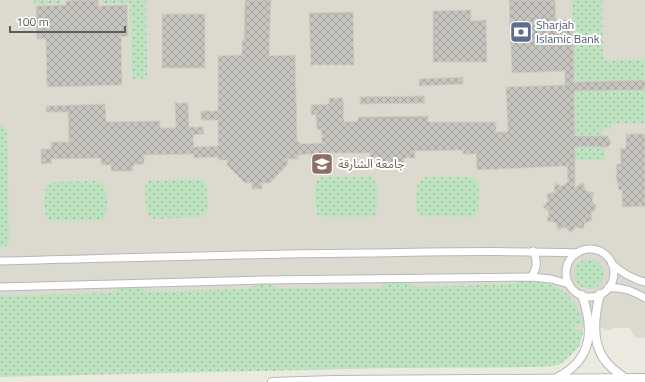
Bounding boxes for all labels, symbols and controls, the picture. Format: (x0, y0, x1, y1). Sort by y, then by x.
scale bar (10, 8, 125, 34)
text: 100 m (16, 12, 49, 31)
place label: Sharjah Islamic Bank (536, 15, 600, 48)
bank icon: Sharjah Islamic Bank (508, 19, 534, 45)
school or university icon: جامعة الشارقة (309, 151, 335, 177)
place label: جامعة الشارقة (338, 154, 405, 173)

